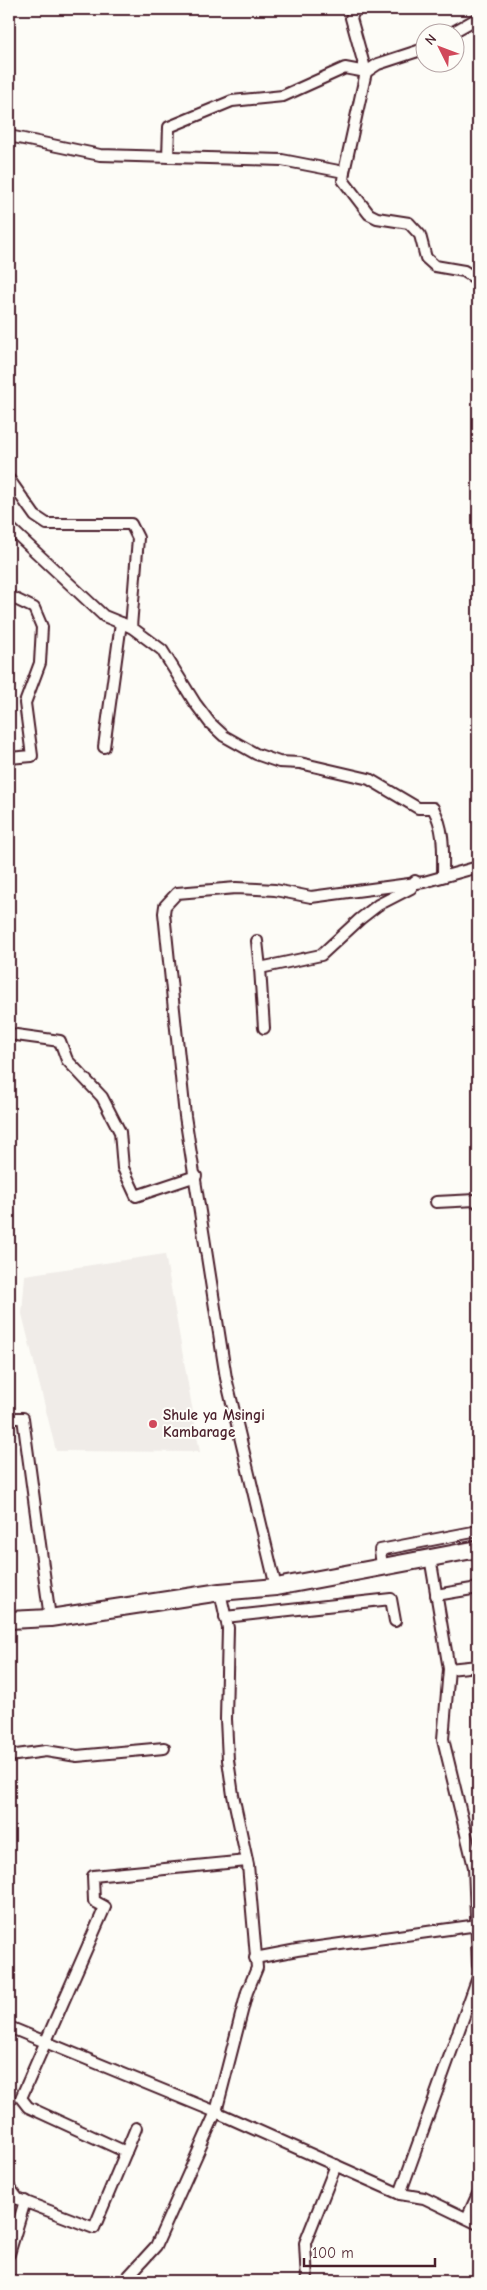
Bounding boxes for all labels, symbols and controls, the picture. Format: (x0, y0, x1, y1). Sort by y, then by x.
north arrow (414, 22, 464, 72)
text: N (421, 31, 440, 49)
place label: Shule ya Msingi Kambarage (163, 1406, 265, 1441)
marker: Shule ya Msingi Kambarage (147, 1418, 159, 1430)
scale bar (304, 2235, 436, 2267)
text: 100 m (312, 2244, 354, 2262)

